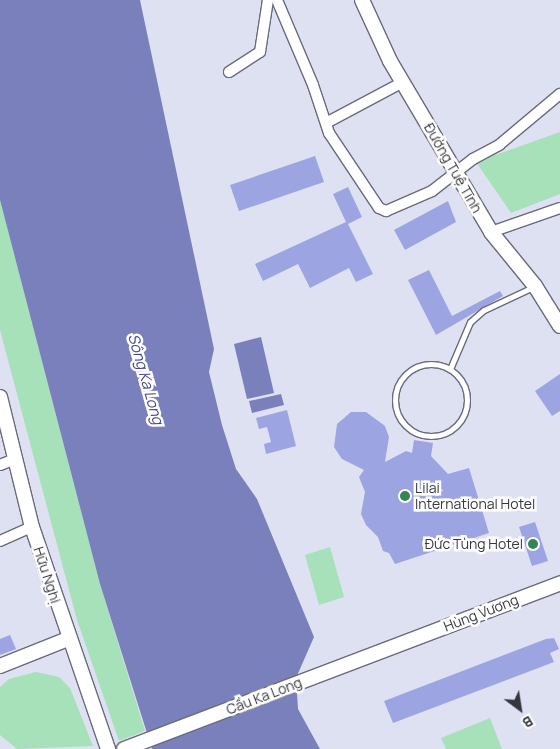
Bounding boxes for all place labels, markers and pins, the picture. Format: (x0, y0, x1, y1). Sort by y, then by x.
place label: Lilai International Hotel (415, 480, 535, 512)
marker: Lilai International Hotel (399, 490, 411, 502)
place label: Đức Tùng Hotel (425, 536, 523, 552)
marker: Đức Tùng Hotel (527, 538, 539, 550)

